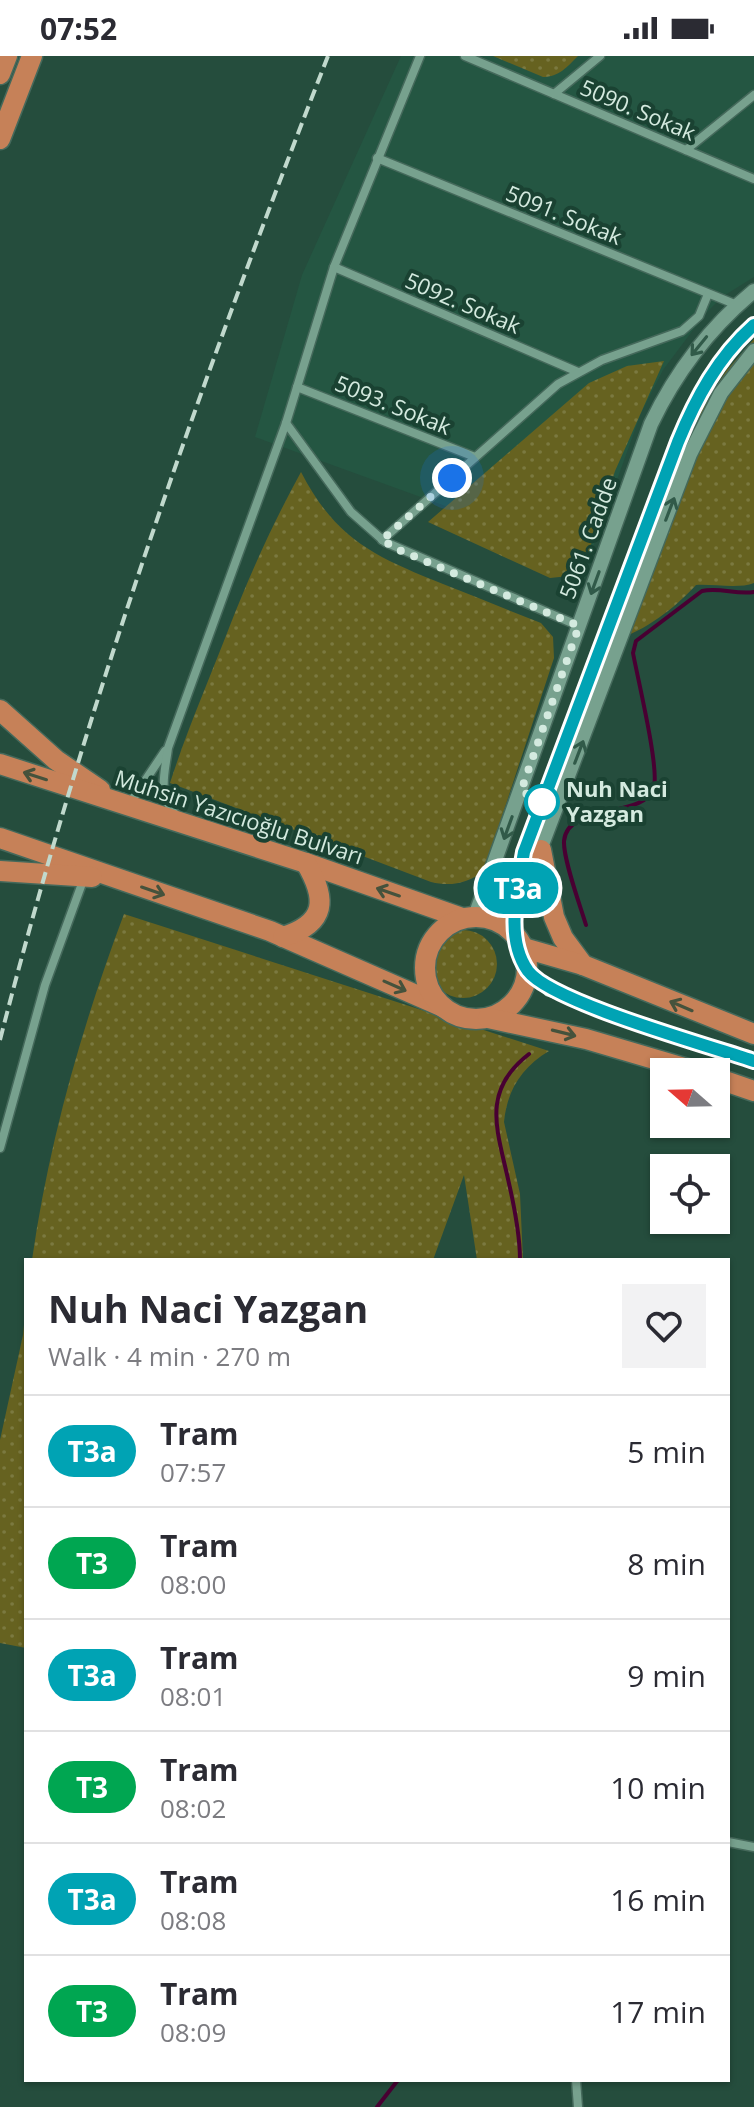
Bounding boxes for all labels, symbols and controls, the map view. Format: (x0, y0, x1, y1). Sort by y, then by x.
text: 07:52 (40, 8, 117, 49)
street label: 5090. Sokak (576, 71, 701, 147)
street label: 5091. Sokak (502, 177, 627, 251)
street label: 5092. Sokak (401, 264, 526, 340)
one-way arrow (690, 335, 708, 356)
street label: 5093. Sokak (331, 367, 456, 441)
your location (432, 458, 472, 498)
street label: 5061. Cadde (551, 473, 623, 603)
one-way arrow (664, 497, 678, 521)
one-way arrow (587, 570, 601, 594)
one-way arrow (573, 740, 587, 765)
street label: Muhsin Yazıcıoğlu Bulvarı (111, 762, 367, 870)
one-way arrow (23, 767, 48, 782)
place label: Nuh Naci Yazgan (566, 773, 668, 828)
marker: Nuh Naci Yazgan (525, 785, 559, 819)
one-way arrow (500, 815, 515, 840)
line badge: T3a (472, 862, 564, 914)
text: T3a (493, 869, 543, 907)
one-way arrow (141, 884, 166, 899)
one-way arrow (377, 884, 401, 898)
one-way arrow (382, 979, 407, 994)
one-way arrow (669, 997, 694, 1012)
one-way arrow (551, 1027, 577, 1042)
north arrow (650, 1058, 730, 1138)
map controls (650, 1058, 730, 1234)
button: locate (650, 1154, 730, 1234)
text: Nuh Naci Yazgan (48, 1282, 368, 1334)
button: heart (622, 1284, 706, 1368)
text: Walk · 4 min · 270 m (48, 1338, 291, 1374)
text: Tram (160, 1413, 239, 1454)
text: 5 min (627, 1431, 706, 1472)
text: T3a (67, 1432, 117, 1470)
text: 07:57 (160, 1454, 226, 1490)
text: Tram (160, 1525, 239, 1566)
text: 8 min (627, 1543, 706, 1584)
text: T3 (76, 1544, 108, 1582)
text: 08:00 (160, 1566, 226, 1602)
text: Tram (160, 1637, 239, 1678)
text: 9 min (627, 1655, 706, 1696)
text: T3a (67, 1656, 117, 1694)
text: 08:01 (160, 1678, 226, 1714)
text: Tram (160, 1749, 239, 1790)
text: 10 min (610, 1767, 706, 1808)
text: T3 (76, 1768, 108, 1806)
text: 08:02 (160, 1790, 226, 1826)
text: Tram (160, 1861, 239, 1902)
text: 16 min (610, 1879, 706, 1920)
text: T3a (67, 1880, 117, 1918)
text: 08:08 (160, 1902, 226, 1938)
text: Tram (160, 1973, 239, 2014)
text: 17 min (610, 1991, 706, 2032)
text: T3 (76, 1992, 108, 2030)
text: 08:09 (160, 2014, 226, 2050)

